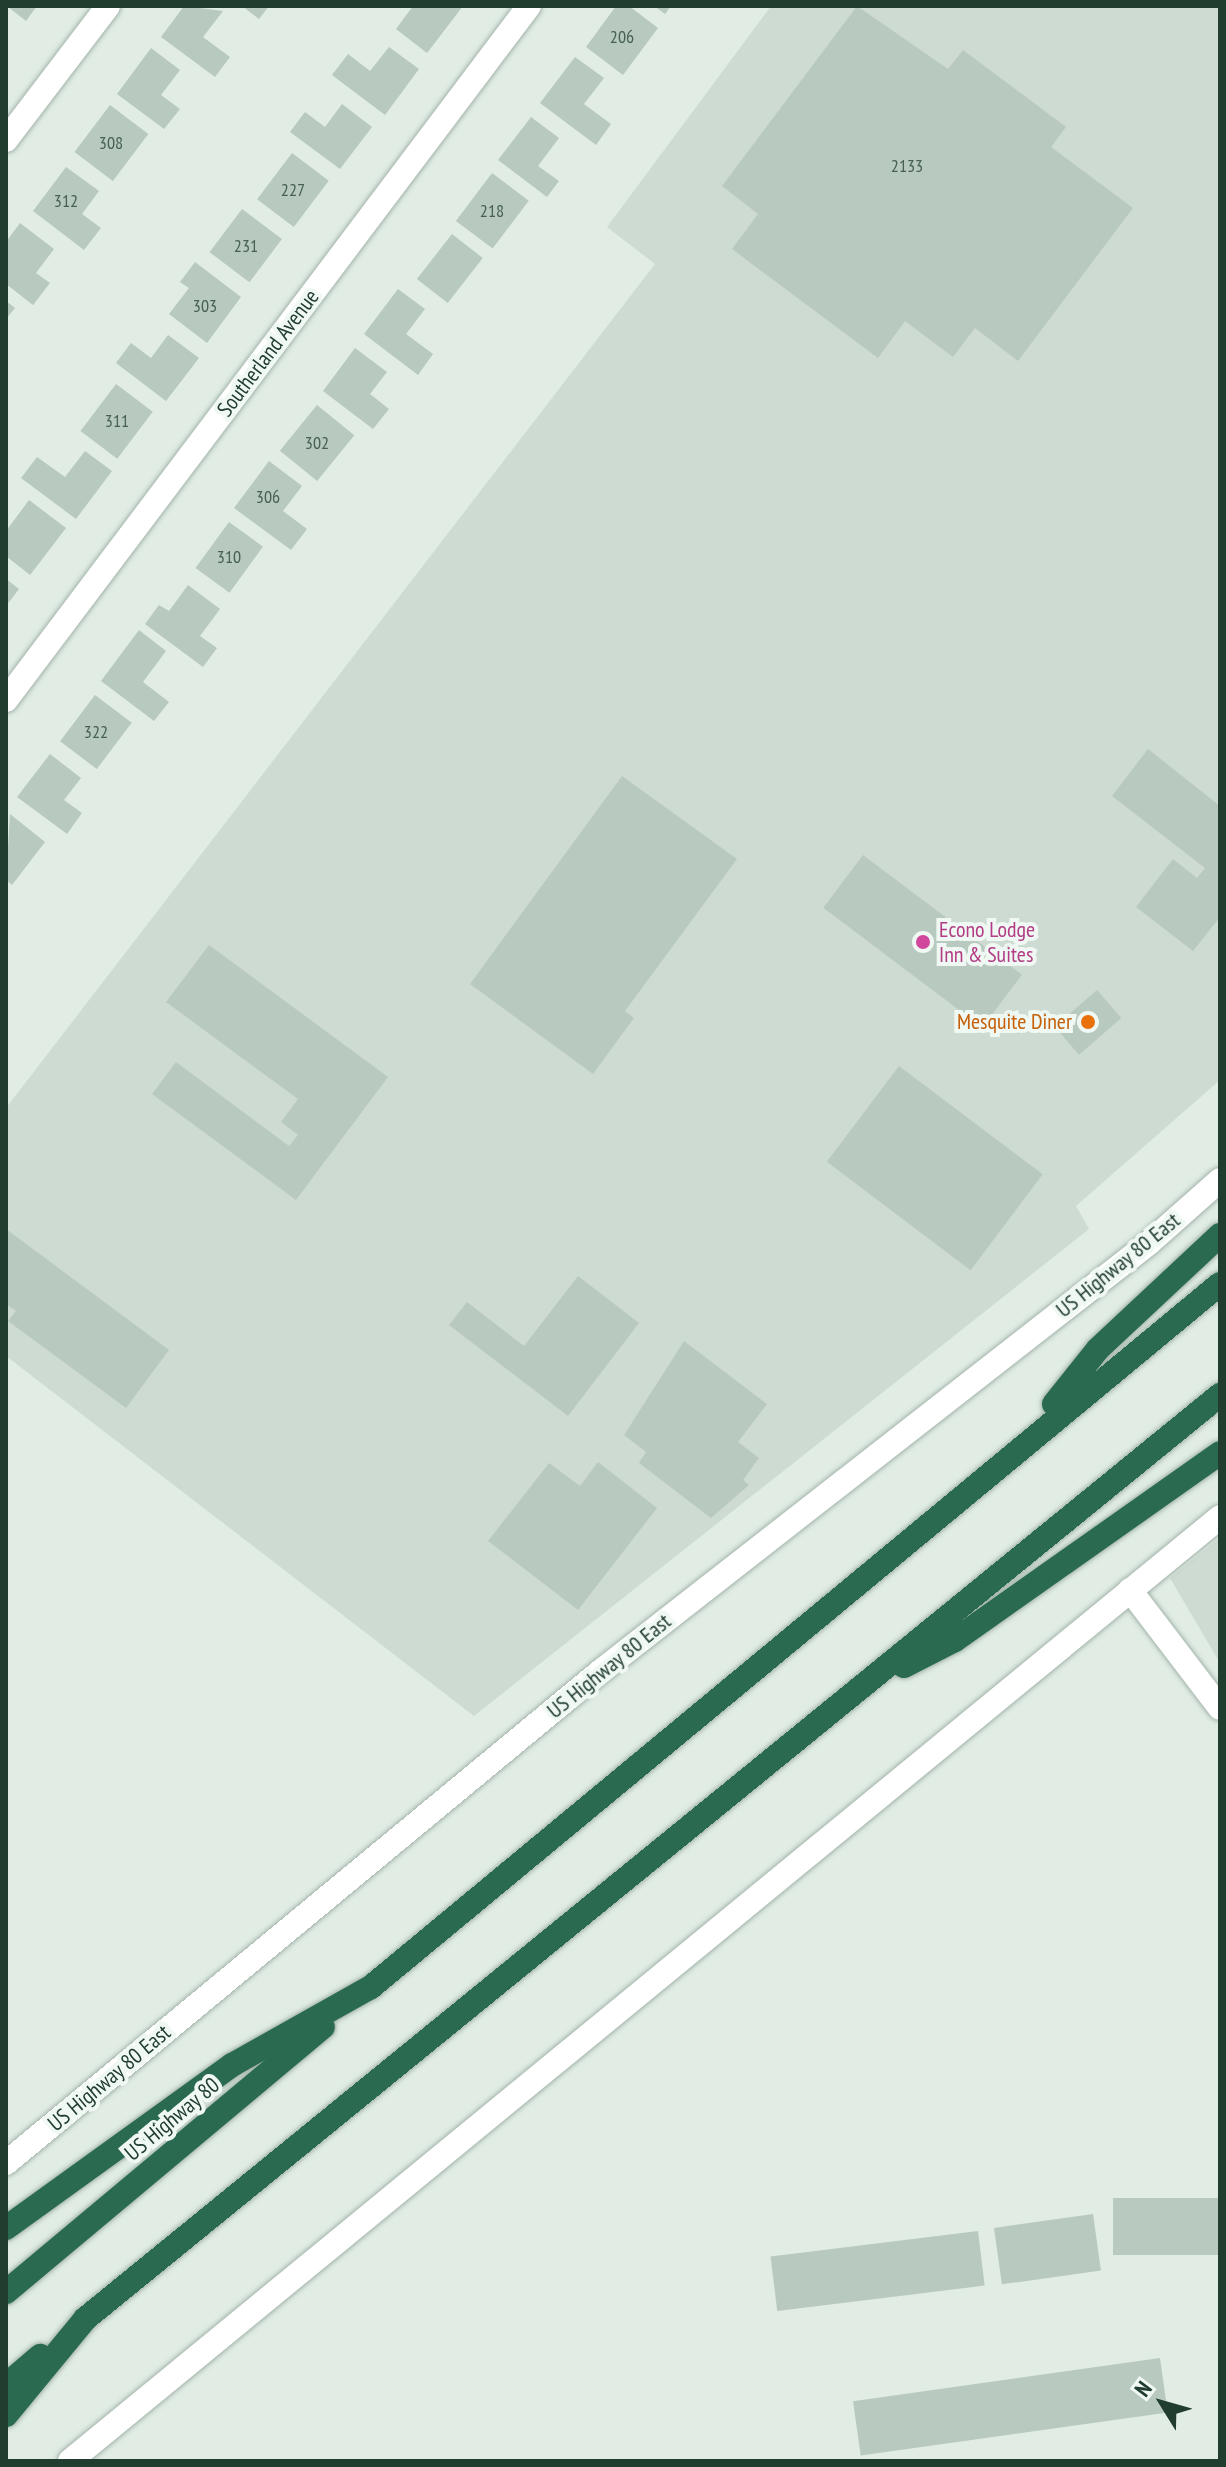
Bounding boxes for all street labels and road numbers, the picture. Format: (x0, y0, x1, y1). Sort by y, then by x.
street label: Southerland Avenue (212, 284, 324, 422)
street label: US Highway 80 East (1051, 1207, 1185, 1323)
street label: US Highway 80 East (542, 1608, 676, 1724)
street label: US Highway 80 East (42, 2019, 176, 2137)
street label: US Highway 80 (119, 2072, 225, 2166)

